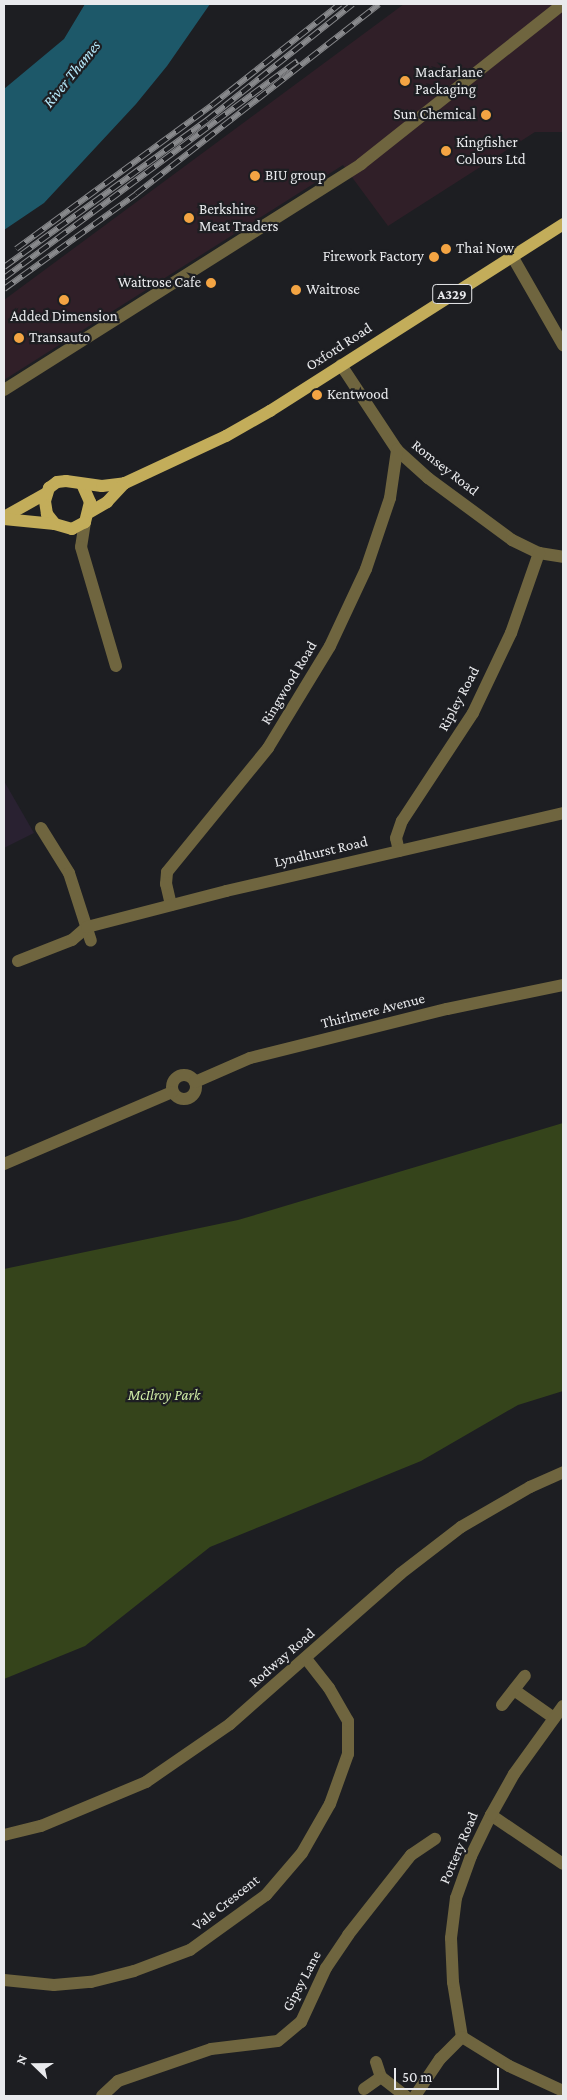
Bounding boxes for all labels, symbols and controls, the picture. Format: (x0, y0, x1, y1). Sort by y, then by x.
water label: River Thames (39, 36, 105, 112)
place label: Macfarlane Packaging (415, 63, 483, 98)
marker: Macfarlane Packaging (399, 75, 411, 87)
place label: Sun Chemical (394, 106, 476, 124)
marker: Sun Chemical (480, 109, 492, 121)
place label: Kingfisher Colours Ltd (456, 133, 526, 168)
marker: Kingfisher Colours Ltd (440, 145, 452, 157)
place label: BIU group (265, 167, 326, 185)
marker: BIU group (249, 170, 261, 182)
place label: Berkshire Meat Traders (199, 200, 279, 235)
marker: Berkshire Meat Traders (183, 212, 195, 224)
place label: Thai Now (456, 240, 514, 258)
marker: Thai Now (440, 243, 452, 255)
place label: Firework Factory (323, 248, 424, 266)
marker: Firework Factory (428, 251, 440, 263)
place label: Waitrose Cafe (118, 274, 201, 292)
marker: Waitrose Cafe (205, 277, 217, 289)
place label: Waitrose (306, 281, 360, 299)
road number: A329 (432, 282, 472, 306)
marker: Waitrose (290, 284, 302, 296)
marker: Added Dimension (58, 294, 70, 306)
place label: Added Dimension (10, 308, 118, 326)
street label: Oxford Road (303, 319, 375, 375)
place label: Transauto (29, 329, 90, 347)
marker: Transauto (13, 332, 25, 344)
place label: Kentwood (327, 386, 389, 404)
marker: Kentwood (311, 389, 323, 401)
street label: Romsey Road (408, 436, 482, 500)
street label: Ringwood Road (257, 638, 321, 728)
street label: Ripley Road (434, 664, 484, 734)
street label: Lyndhurst Road (273, 833, 369, 871)
street label: Thirlmere Avenue (319, 989, 427, 1033)
park label: McIlroy Park (128, 1387, 200, 1405)
street label: Rodway Road (245, 1625, 319, 1691)
street label: Pottery Road (436, 1809, 482, 1887)
street label: Vale Crescent (189, 1871, 263, 1935)
street label: Gipsy Lane (279, 1948, 325, 2014)
north arrow (10, 2040, 60, 2090)
text: N (12, 2052, 30, 2067)
scale bar (397, 2058, 502, 2090)
text: 50 m (402, 2069, 432, 2085)

